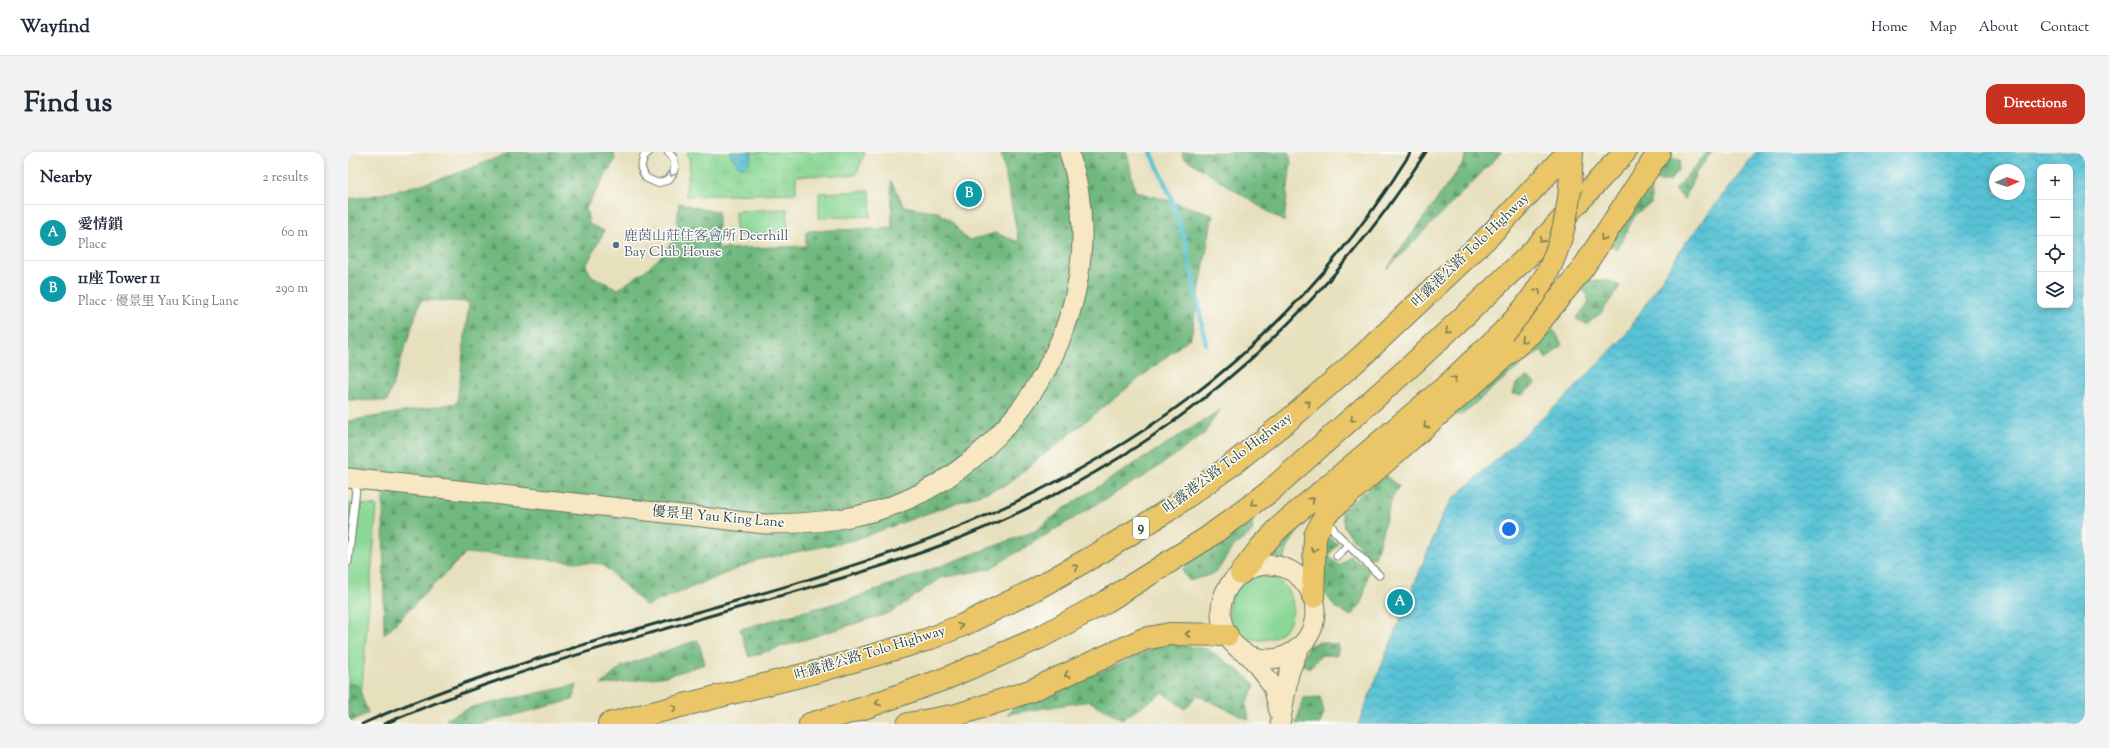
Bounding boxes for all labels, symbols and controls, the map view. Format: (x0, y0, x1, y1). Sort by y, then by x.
text: Wayfind (20, 14, 90, 41)
text: Home (1871, 18, 1908, 38)
text: Map (1930, 18, 1957, 38)
text: About (1979, 18, 2018, 38)
text: Contact (2040, 18, 2089, 38)
text: Find us (24, 84, 112, 124)
button: Directions (1986, 84, 2085, 124)
north arrow (1989, 164, 2025, 200)
map controls (2037, 164, 2073, 308)
button: + (2037, 164, 2073, 200)
text: Nearby (40, 166, 92, 190)
text: 2 results (263, 169, 308, 187)
one-way arrow (669, 170, 677, 177)
pin: B (956, 179, 982, 209)
street label: 吐露港公路 Tolo Highway (1408, 189, 1534, 313)
button: − (2037, 200, 2073, 236)
text: 愛情鎖 (78, 215, 123, 236)
text: A (48, 224, 58, 242)
text: 60 m (281, 224, 308, 242)
place label: 鹿茵山莊住客會所 Deerhill Bay Club House (624, 227, 788, 263)
one-way arrow (1601, 233, 1608, 240)
text: Place (78, 236, 107, 254)
one-way arrow (1539, 236, 1546, 243)
button: locate (2037, 236, 2073, 272)
marker: 鹿茵山莊住客會所 Deerhill Bay Club House (611, 240, 621, 250)
text: 11座 Tower 11 (78, 269, 160, 290)
button: layers (2037, 272, 2073, 308)
text: B (49, 280, 57, 298)
text: 290 m (275, 280, 308, 298)
one-way arrow (1533, 288, 1541, 295)
text: Place · 優景里 Yau King Lane (78, 293, 239, 311)
one-way arrow (1445, 326, 1453, 333)
one-way arrow (1520, 335, 1528, 343)
one-way arrow (1449, 377, 1456, 384)
one-way arrow (1303, 401, 1311, 408)
street label: 吐露港公路 Tolo Highway (1159, 409, 1297, 519)
one-way arrow (1350, 414, 1358, 422)
one-way arrow (1423, 422, 1430, 429)
one-way arrow (1308, 498, 1315, 505)
one-way arrow (1251, 499, 1258, 506)
street label: 優景里 Yau King Lane (651, 502, 785, 534)
road number: 9 (1133, 517, 1149, 539)
your location (1499, 519, 1519, 539)
one-way arrow (1309, 547, 1318, 553)
one-way arrow (1072, 564, 1079, 571)
pin: A (1387, 587, 1413, 617)
street label: 吐露港公路 Tolo Highway (792, 621, 948, 687)
one-way arrow (957, 622, 964, 630)
one-way arrow (1185, 630, 1191, 638)
one-way arrow (1063, 670, 1071, 678)
one-way arrow (875, 698, 882, 706)
one-way arrow (671, 704, 678, 713)

